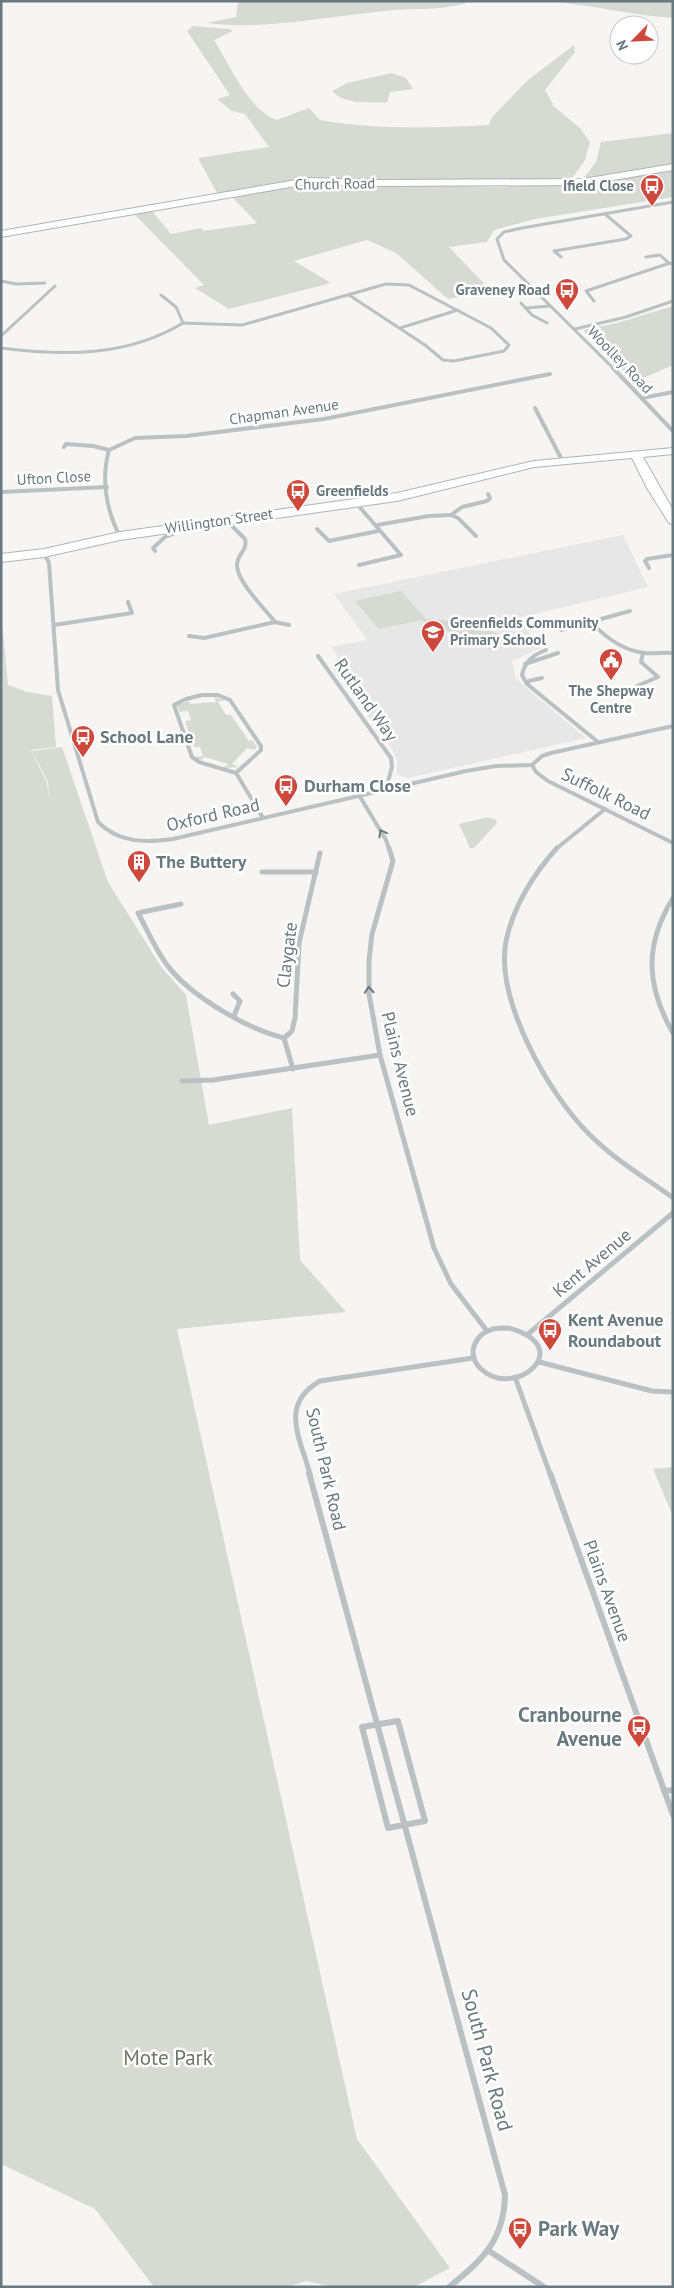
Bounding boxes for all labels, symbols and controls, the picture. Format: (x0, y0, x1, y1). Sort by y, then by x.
north arrow (609, 15, 659, 65)
text: N (612, 37, 632, 53)
street label: Church Road (294, 173, 375, 194)
bus stop icon: Ifield Close (639, 173, 665, 207)
place label: Ifield Close (563, 176, 634, 195)
bus stop icon: Graveney Road (554, 277, 580, 311)
place label: Graveney Road (456, 280, 550, 299)
street label: Woolley Road (584, 322, 657, 397)
street label: Chapman Avenue (228, 394, 340, 429)
street label: Ufton Close (16, 466, 92, 489)
bus stop icon: Greenfields (285, 478, 311, 512)
place label: Greenfields (316, 481, 388, 500)
street label: Willington Street (164, 504, 274, 537)
place label: Greenfields Community Primary School (450, 613, 599, 649)
school or university icon: Greenfields Community Primary School (420, 619, 446, 653)
public building icon: The Shepway Centre (598, 647, 624, 681)
street label: Rutland Way (329, 654, 404, 746)
place label: The Shepway Centre (568, 681, 654, 717)
bus stop icon: School Lane (70, 724, 96, 758)
place label: School Lane (100, 725, 193, 748)
street label: Suffolk Road (558, 762, 655, 825)
bus stop icon: Durham Close (273, 773, 299, 807)
place label: Durham Close (304, 774, 411, 797)
street label: Oxford Road (164, 793, 262, 836)
one-way arrow (378, 829, 388, 838)
building icon: The Buttery (126, 849, 152, 883)
place label: The Buttery (156, 850, 247, 873)
street label: Claygate (271, 921, 302, 989)
one-way arrow (363, 985, 374, 993)
street label: Plains Avenue (376, 1009, 425, 1119)
street label: Kent Avenue (548, 1223, 636, 1302)
place label: Kent Avenue Roundabout (568, 1308, 664, 1352)
bus stop icon: Kent Avenue Roundabout (537, 1317, 563, 1351)
street label: South Park Road (301, 1405, 352, 1532)
street label: Plains Avenue (578, 1537, 637, 1645)
place label: Cranbourne Avenue (518, 1701, 622, 1752)
bus stop icon: Cranbourne Avenue (626, 1714, 652, 1748)
street label: South Park Road (456, 1986, 519, 2134)
park label: Mote Park (123, 2044, 213, 2071)
place label: Park Way (538, 2215, 620, 2242)
bus stop icon: Park Way (507, 2216, 533, 2250)

